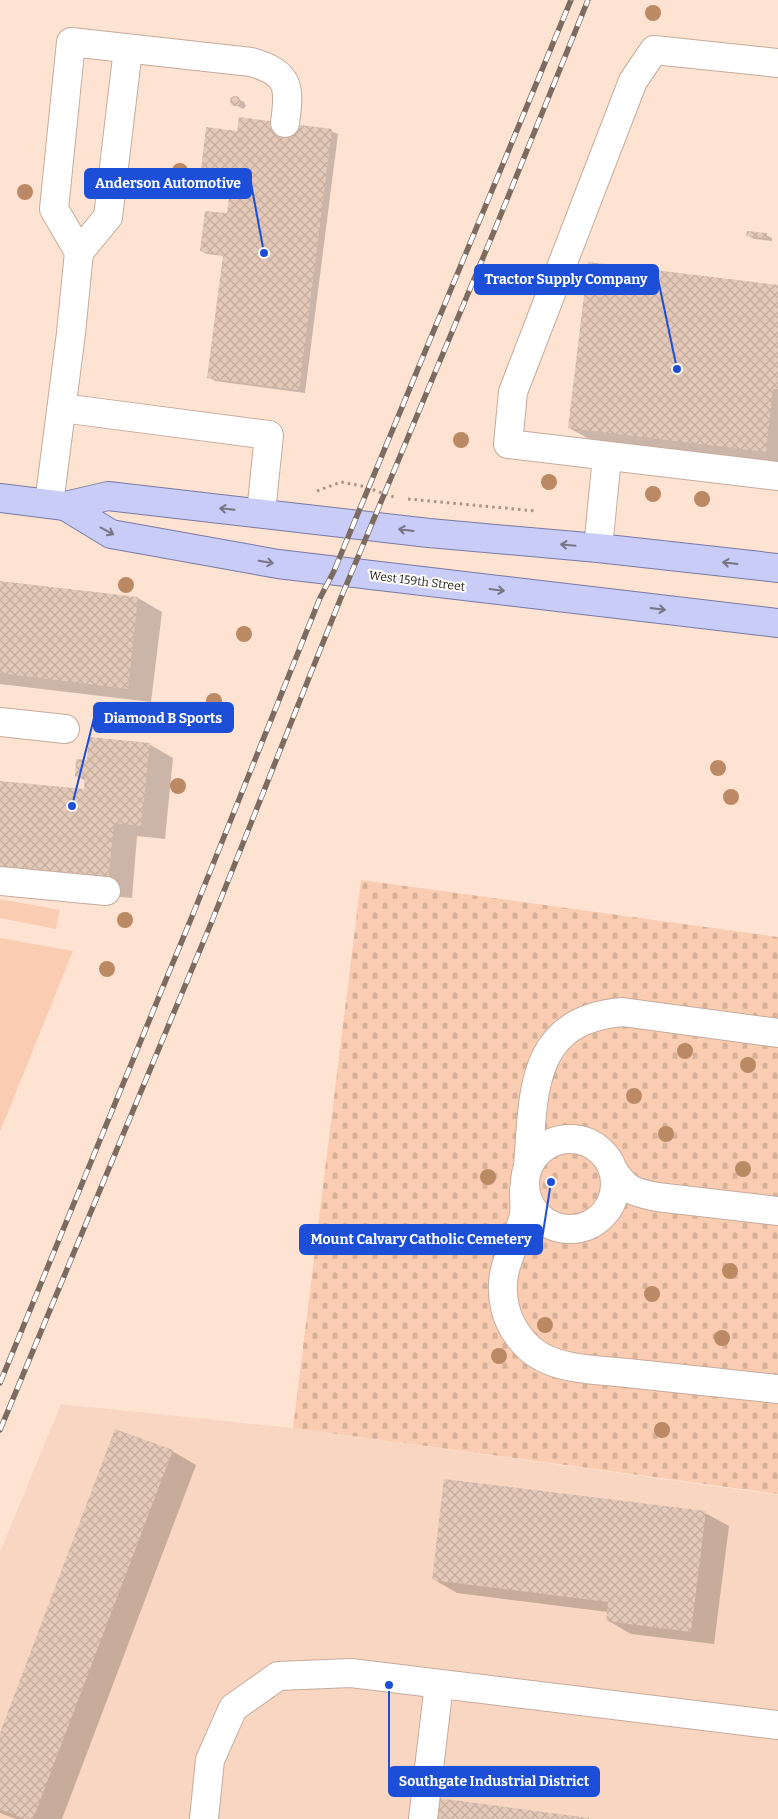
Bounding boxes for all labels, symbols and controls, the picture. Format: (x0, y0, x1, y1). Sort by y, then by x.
callout: Anderson Automotive (85, 169, 251, 198)
text: Anderson Automotive (95, 175, 241, 192)
callout: Tractor Supply Company (475, 265, 658, 294)
text: Tractor Supply Company (484, 271, 648, 288)
one-way arrow (220, 504, 236, 514)
one-way arrow (399, 525, 415, 535)
one-way arrow (99, 527, 114, 536)
one-way arrow (560, 540, 576, 550)
one-way arrow (258, 557, 274, 567)
one-way arrow (722, 558, 738, 568)
street label: West 159th Street (368, 568, 466, 594)
one-way arrow (488, 585, 504, 595)
one-way arrow (650, 604, 666, 614)
callout: Diamond B Sports (94, 703, 233, 732)
text: Diamond B Sports (104, 710, 222, 727)
callout: Mount Calvary Catholic Cemetery (300, 1225, 542, 1254)
text: Mount Calvary Catholic Cemetery (310, 1231, 532, 1248)
callout: Southgate Industrial District (389, 1767, 599, 1796)
text: Southgate Industrial District (399, 1773, 590, 1790)

